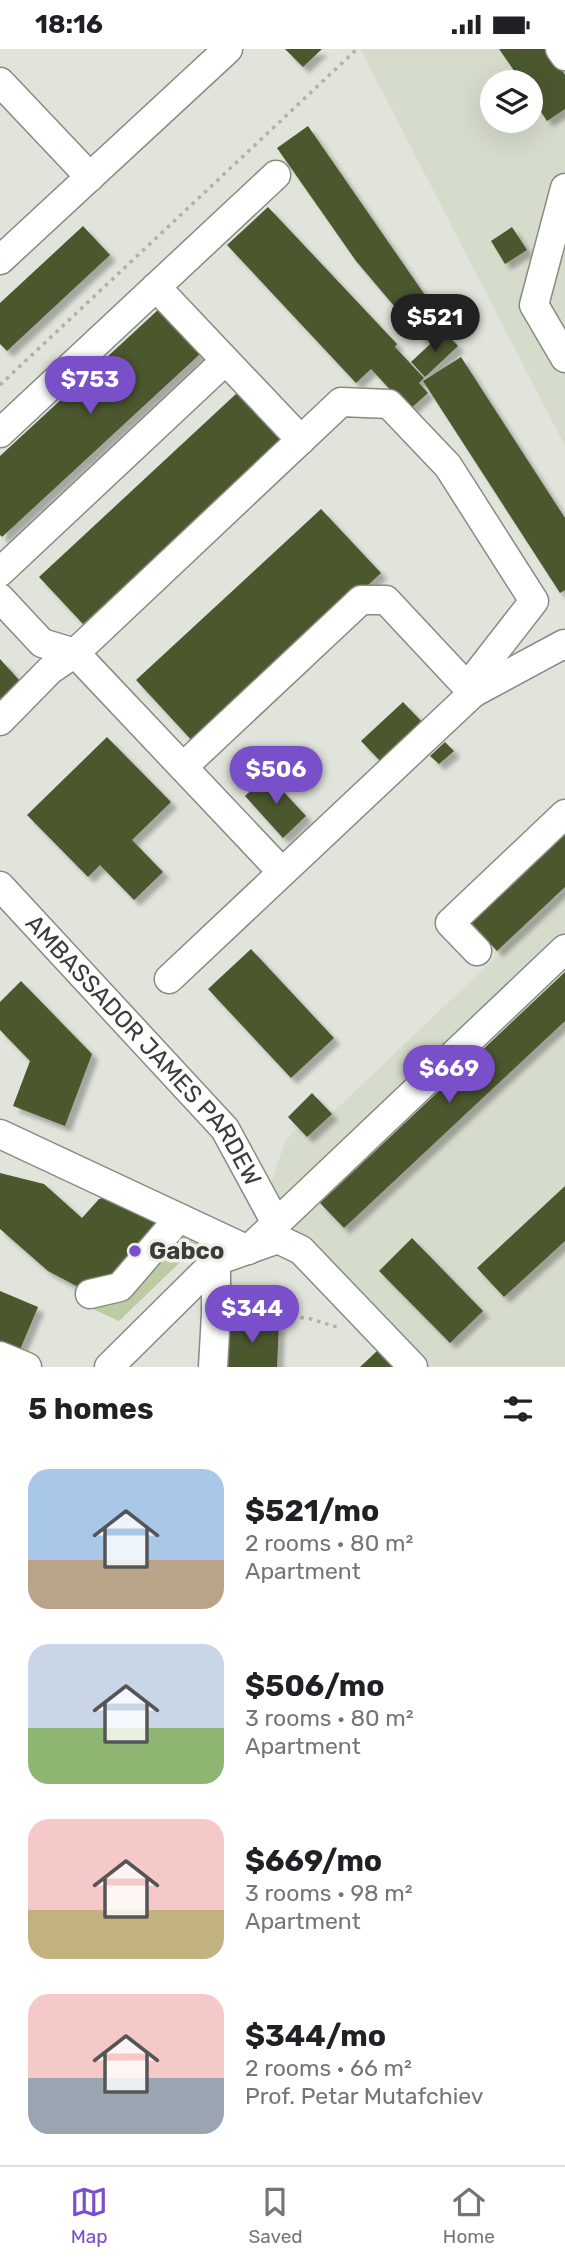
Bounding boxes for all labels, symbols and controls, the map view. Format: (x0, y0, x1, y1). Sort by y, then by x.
text: 18:16 (35, 9, 103, 40)
map controls (480, 70, 543, 133)
button: layers (480, 70, 543, 133)
pin: $521 (394, 295, 476, 354)
text: $521 (407, 303, 463, 331)
pin: $753 (49, 357, 131, 416)
text: $753 (61, 365, 119, 393)
pin: $506 (235, 747, 317, 806)
text: $506 (246, 755, 306, 783)
street label: AMBASSADOR JAMES PARDEW (20, 909, 267, 1190)
pin: $669 (408, 1045, 490, 1105)
text: $669 (419, 1054, 479, 1082)
place label: Gabco (149, 1237, 224, 1265)
marker: Gabco (127, 1243, 143, 1259)
pin: $344 (211, 1285, 293, 1345)
text: $344 (221, 1294, 283, 1322)
icon: filters (499, 1390, 537, 1428)
text: 5 homes (28, 1391, 154, 1427)
text: $521/mo (245, 1493, 379, 1529)
icon: home (84, 1497, 168, 1581)
text: 2 rooms · 80 m² (245, 1529, 413, 1557)
text: Apartment (245, 1557, 361, 1585)
text: $506/mo (245, 1668, 385, 1704)
icon: home (84, 1672, 168, 1756)
text: 3 rooms · 80 m² (245, 1704, 414, 1732)
text: Apartment (245, 1732, 361, 1760)
text: $669/mo (245, 1843, 382, 1879)
icon: home (84, 1847, 168, 1931)
text: 3 rooms · 98 m² (245, 1879, 413, 1907)
text: Apartment (245, 1907, 361, 1935)
text: $344/mo (245, 2018, 386, 2054)
icon: home (84, 2022, 168, 2106)
text: 2 rooms · 66 m² (245, 2054, 412, 2082)
text: Prof. Petar Mutafchiev (245, 2082, 484, 2110)
tab: Map (70, 2183, 108, 2248)
tab: Saved (248, 2183, 303, 2248)
tab: Home (443, 2183, 495, 2248)

